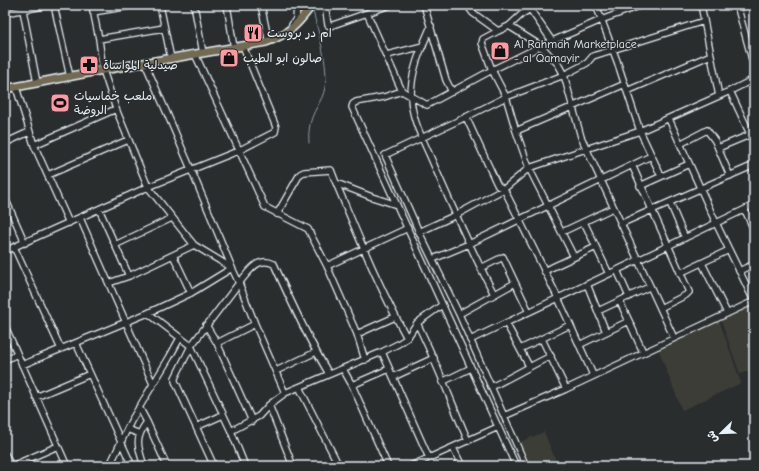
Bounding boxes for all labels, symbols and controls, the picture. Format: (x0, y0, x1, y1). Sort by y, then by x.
restaurant icon: ام در بروست (242, 22, 264, 44)
place label: ام در بروست (267, 26, 332, 42)
place label: Al Rahmah Marketplace - al Qamayir (514, 37, 637, 65)
shop icon: Al Rahmah Marketplace - al Qamayir (489, 40, 511, 62)
shop icon: صالون ابو الطيب (218, 47, 240, 69)
place label: صالون ابو الطيب (243, 51, 322, 66)
pharmacy icon: صيدلية المواساة (78, 54, 100, 76)
place label: صيدلية المواساة (103, 58, 178, 73)
place label: ملعب خماسيات الروضة (74, 89, 152, 118)
sports icon: ملعب خماسيات الروضة (49, 92, 71, 114)
north arrow (701, 413, 741, 453)
text: ش (704, 429, 721, 445)

